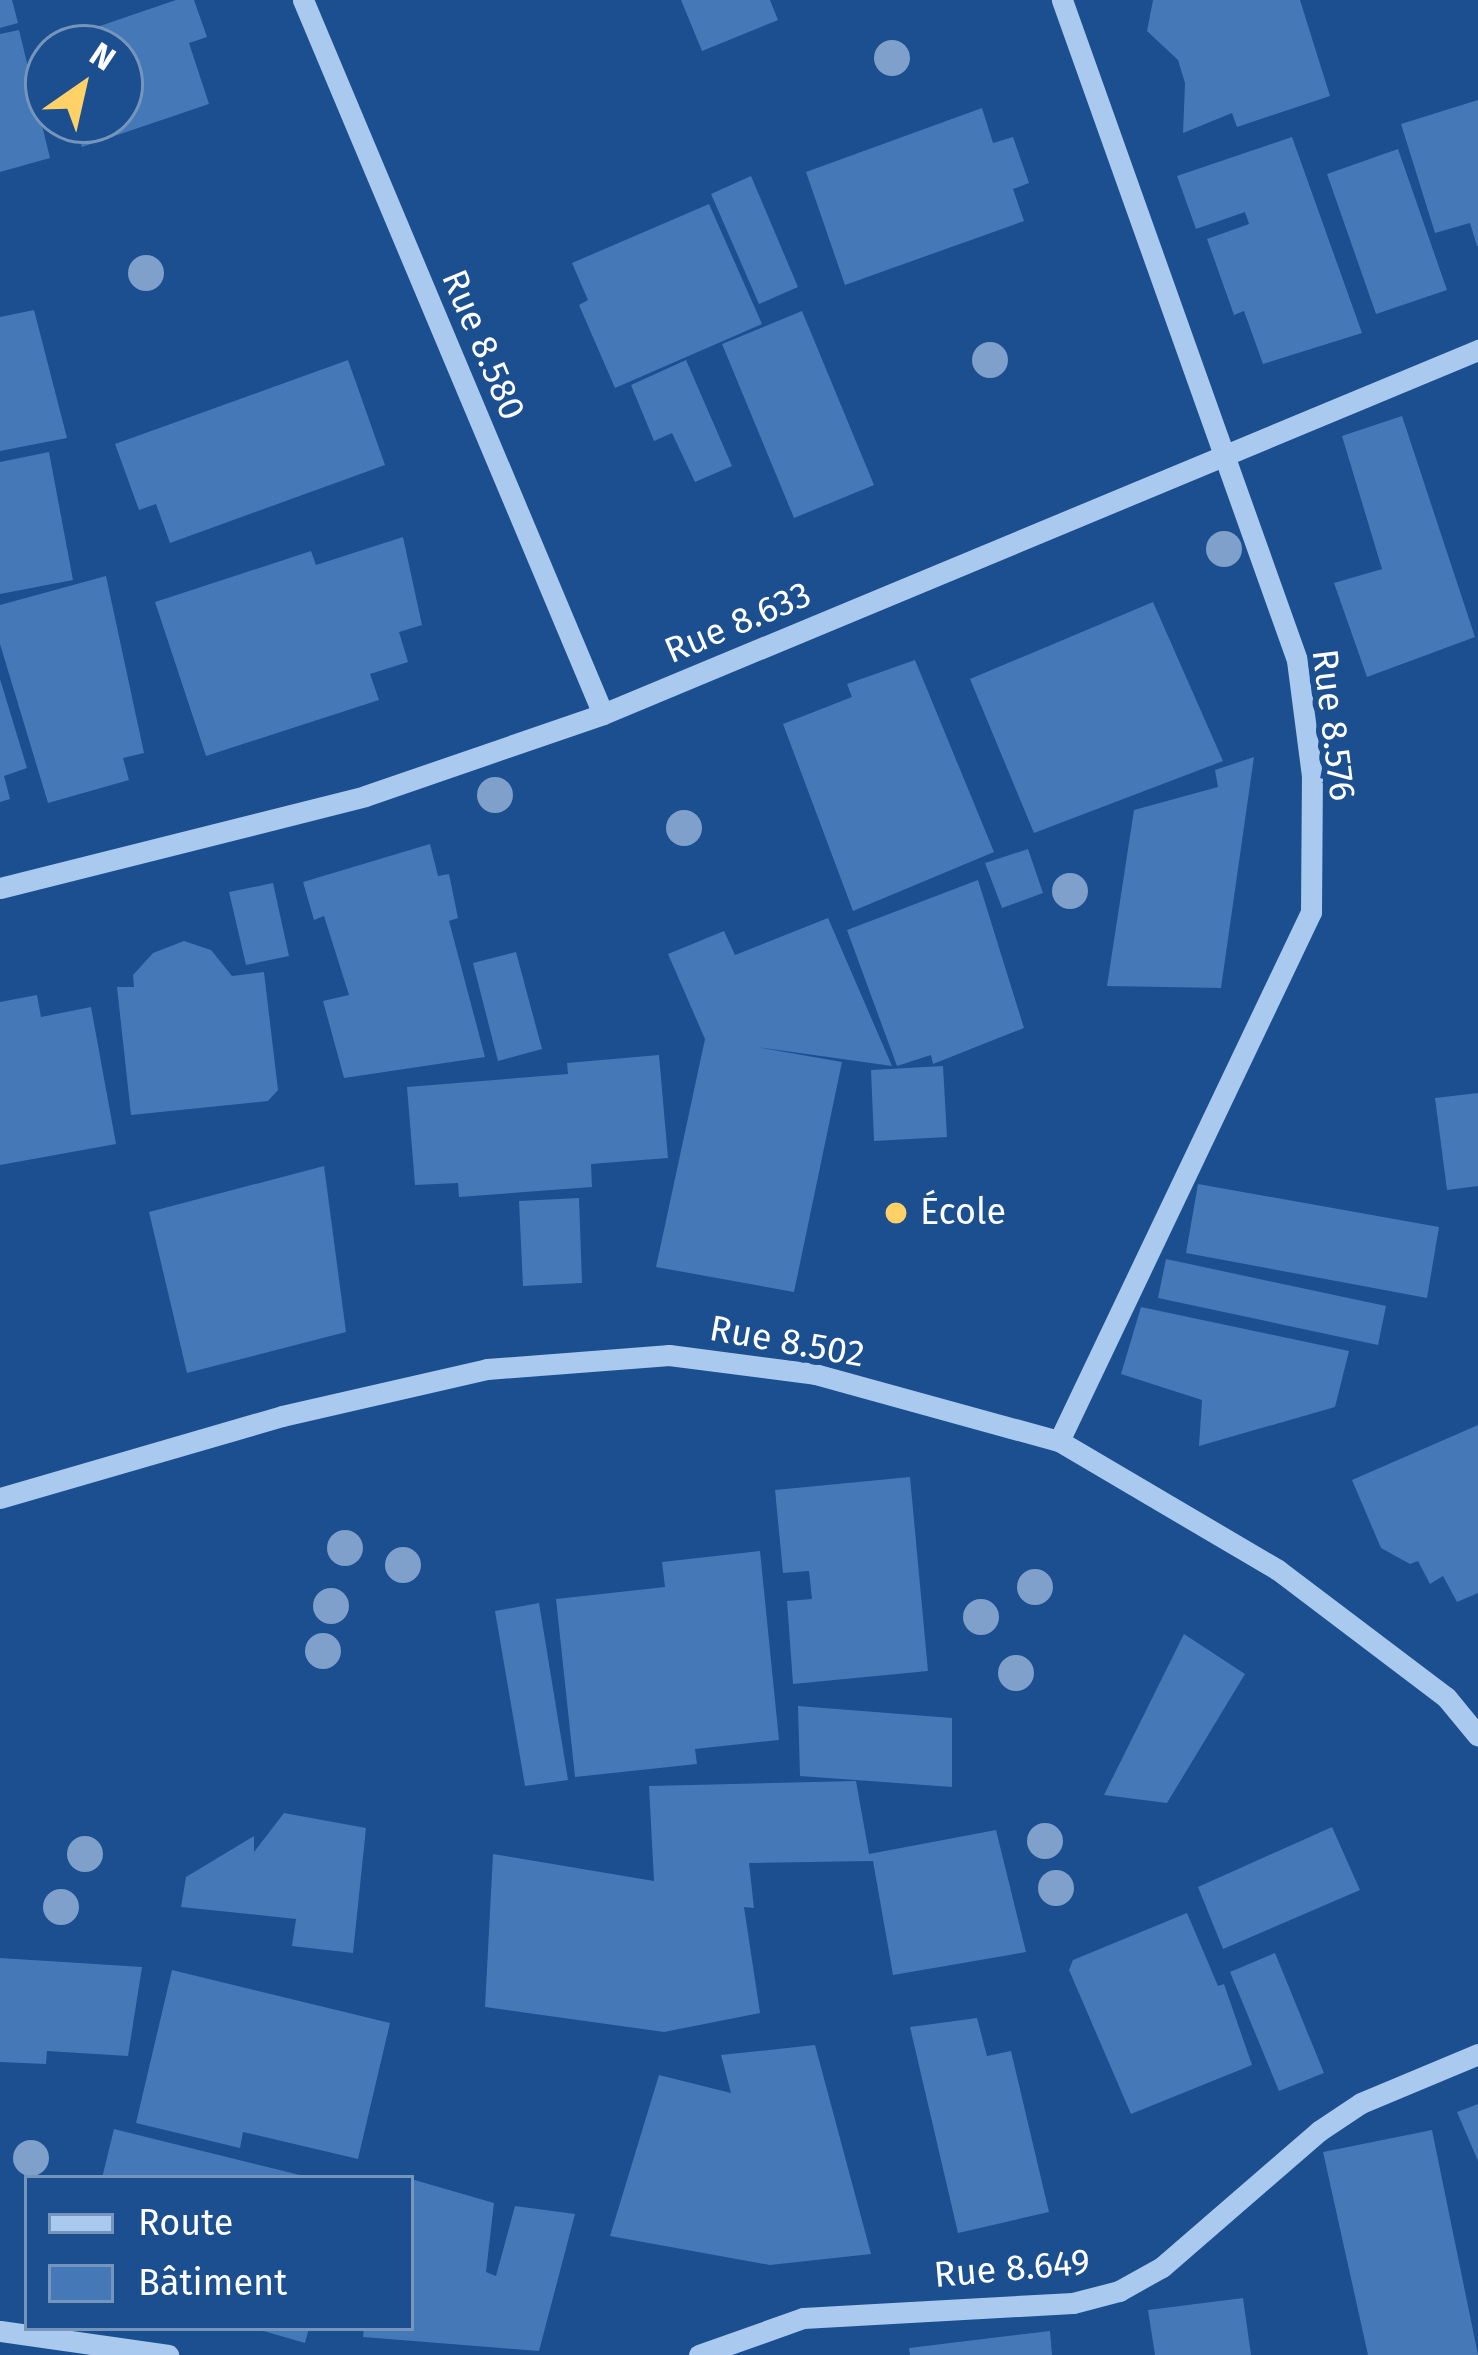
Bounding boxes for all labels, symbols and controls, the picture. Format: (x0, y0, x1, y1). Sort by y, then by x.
north arrow (24, 24, 144, 144)
text: N (82, 34, 123, 79)
street label: Rue 8.580 (432, 264, 534, 426)
street label: Rue 8.633 (658, 573, 818, 673)
street label: Rue 8.576 (1302, 647, 1364, 803)
place label: École (920, 1191, 1006, 1235)
marker: École (883, 1200, 909, 1226)
street label: Rue 8.502 (706, 1307, 868, 1377)
legend (24, 2175, 414, 2331)
text: Route (138, 2201, 233, 2245)
street label: Rue 8.649 (932, 2241, 1092, 2297)
text: Bâtiment (138, 2261, 287, 2305)

